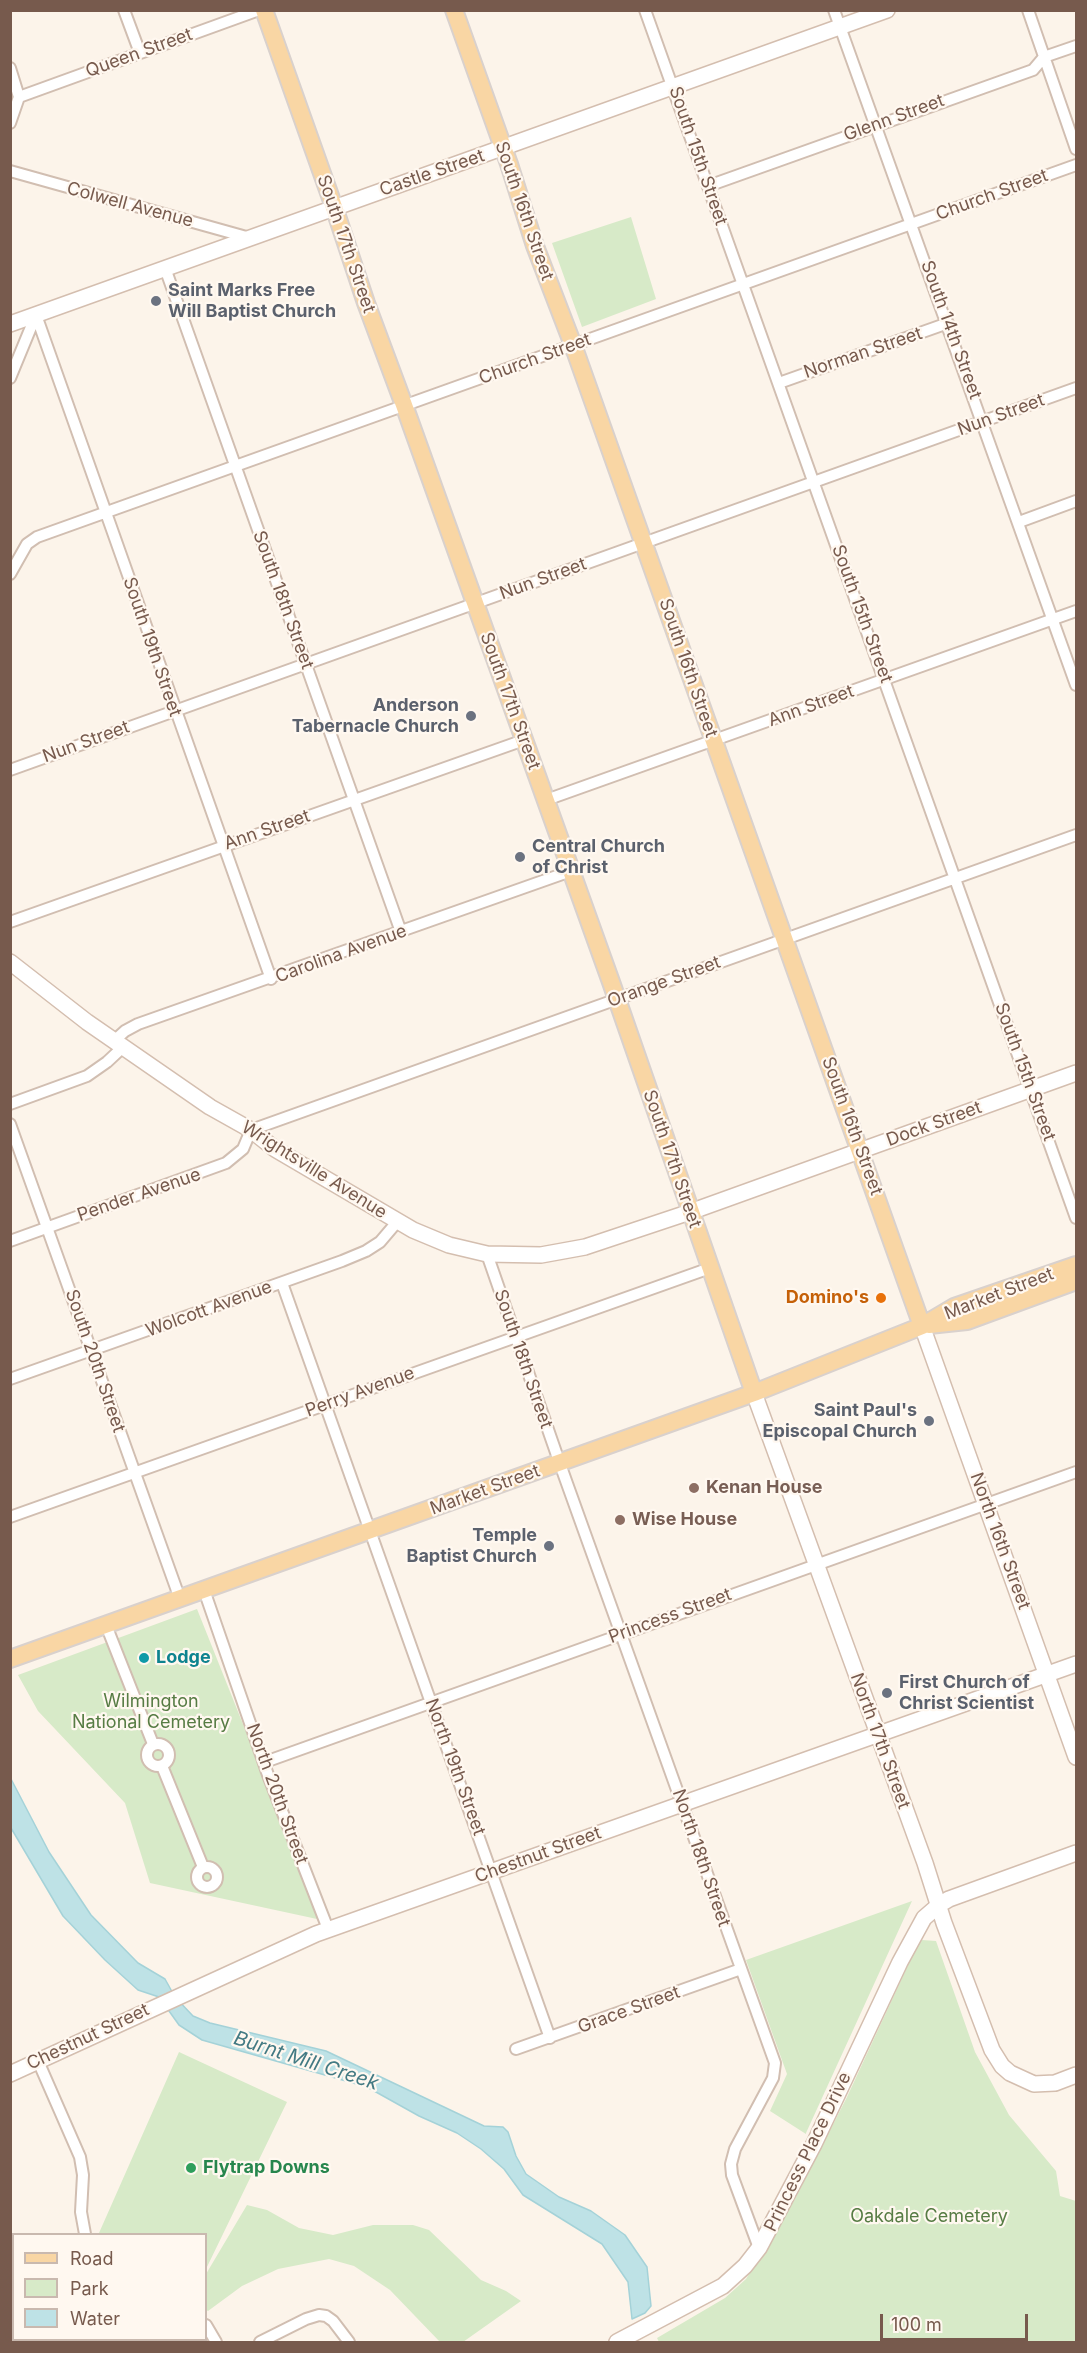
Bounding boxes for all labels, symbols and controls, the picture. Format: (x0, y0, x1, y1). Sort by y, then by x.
street label: Queen Street (83, 24, 195, 82)
street label: South 15th Street (664, 84, 732, 228)
street label: Glenn Street (841, 90, 947, 146)
street label: South 16th Street (490, 139, 558, 283)
street label: Castle Street (377, 145, 487, 201)
street label: Church Street (933, 165, 1051, 225)
street label: South 17th Street (312, 172, 380, 316)
street label: Colwell Avenue (64, 178, 196, 232)
street label: South 14th Street (916, 258, 986, 402)
place label: Saint Marks Free Will Baptist Church (168, 280, 336, 322)
marker: Saint Marks Free Will Baptist Church (149, 294, 163, 308)
street label: Norman Street (801, 323, 925, 383)
street label: Church Street (476, 329, 594, 389)
street label: Nun Street (955, 389, 1047, 441)
street label: South 18th Street (248, 528, 318, 672)
street label: South 15th Street (827, 542, 897, 686)
street label: Nun Street (497, 553, 589, 605)
street label: South 19th Street (118, 575, 186, 719)
street label: South 16th Street (654, 596, 722, 740)
street label: South 17th Street (475, 629, 545, 773)
street label: Ann Street (765, 681, 857, 731)
place label: Anderson Tabernacle Church (292, 695, 459, 738)
marker: Anderson Tabernacle Church (464, 709, 478, 723)
street label: Nun Street (40, 716, 132, 768)
street label: Ann Street (221, 805, 313, 855)
place label: Central Church of Christ (532, 836, 665, 878)
marker: Central Church of Christ (513, 850, 527, 864)
street label: Carolina Avenue (272, 920, 410, 988)
street label: Orange Street (605, 952, 723, 1012)
street label: South 15th Street (990, 1000, 1060, 1144)
street label: South 16th Street (817, 1054, 887, 1198)
street label: South 17th Street (638, 1087, 706, 1231)
street label: Dock Street (883, 1097, 985, 1151)
street label: Wrightsville Avenue (237, 1116, 391, 1224)
street label: Pender Avenue (74, 1164, 204, 1226)
street label: Market Street (941, 1263, 1057, 1325)
street label: Wolcott Avenue (143, 1276, 275, 1342)
street label: South 20th Street (60, 1287, 130, 1435)
street label: South 18th Street (489, 1287, 557, 1431)
place label: Domino's (786, 1287, 869, 1309)
marker: Domino's (874, 1291, 888, 1305)
street label: Perry Avenue (303, 1362, 417, 1422)
place label: Saint Paul's Episcopal Church (763, 1400, 917, 1442)
marker: Saint Paul's Episcopal Church (922, 1414, 936, 1428)
street label: Market Street (427, 1460, 543, 1520)
street label: North 16th Street (965, 1470, 1035, 1612)
place label: Kenan House (706, 1477, 823, 1499)
marker: Kenan House (687, 1481, 701, 1495)
place label: Wise House (632, 1509, 737, 1531)
marker: Wise House (613, 1513, 627, 1527)
place label: Temple Baptist Church (406, 1525, 537, 1568)
marker: Temple Baptist Church (542, 1539, 556, 1553)
street label: Princess Street (606, 1584, 734, 1648)
place label: Lodge (156, 1647, 211, 1669)
marker: Lodge (137, 1651, 151, 1665)
street label: North 17th Street (845, 1670, 915, 1812)
place label: First Church of Christ Scientist (899, 1672, 1034, 1714)
marker: First Church of Christ Scientist (880, 1686, 894, 1700)
park label: Wilmington National Cemetery (72, 1691, 230, 1734)
street label: North 19th Street (420, 1696, 490, 1838)
street label: North 20th Street (242, 1721, 312, 1867)
street label: North 18th Street (667, 1786, 735, 1930)
street label: Chestnut Street (472, 1822, 604, 1888)
street label: Grace Street (575, 1982, 683, 2038)
street label: Chestnut Street (23, 1999, 153, 2075)
water label: Burnt Mill Creek (231, 2026, 381, 2096)
street label: Princess Place Drive (760, 2069, 856, 2235)
place label: Flytrap Downs (203, 2157, 330, 2179)
marker: Flytrap Downs (184, 2161, 198, 2175)
park label: Oakdale Cemetery (850, 2206, 1008, 2228)
legend (12, 2233, 207, 2341)
text: Road (70, 2248, 113, 2269)
text: Park (70, 2278, 109, 2299)
scale bar (883, 2302, 1032, 2340)
text: Water (70, 2308, 120, 2329)
text: 100 m (891, 2314, 942, 2335)

